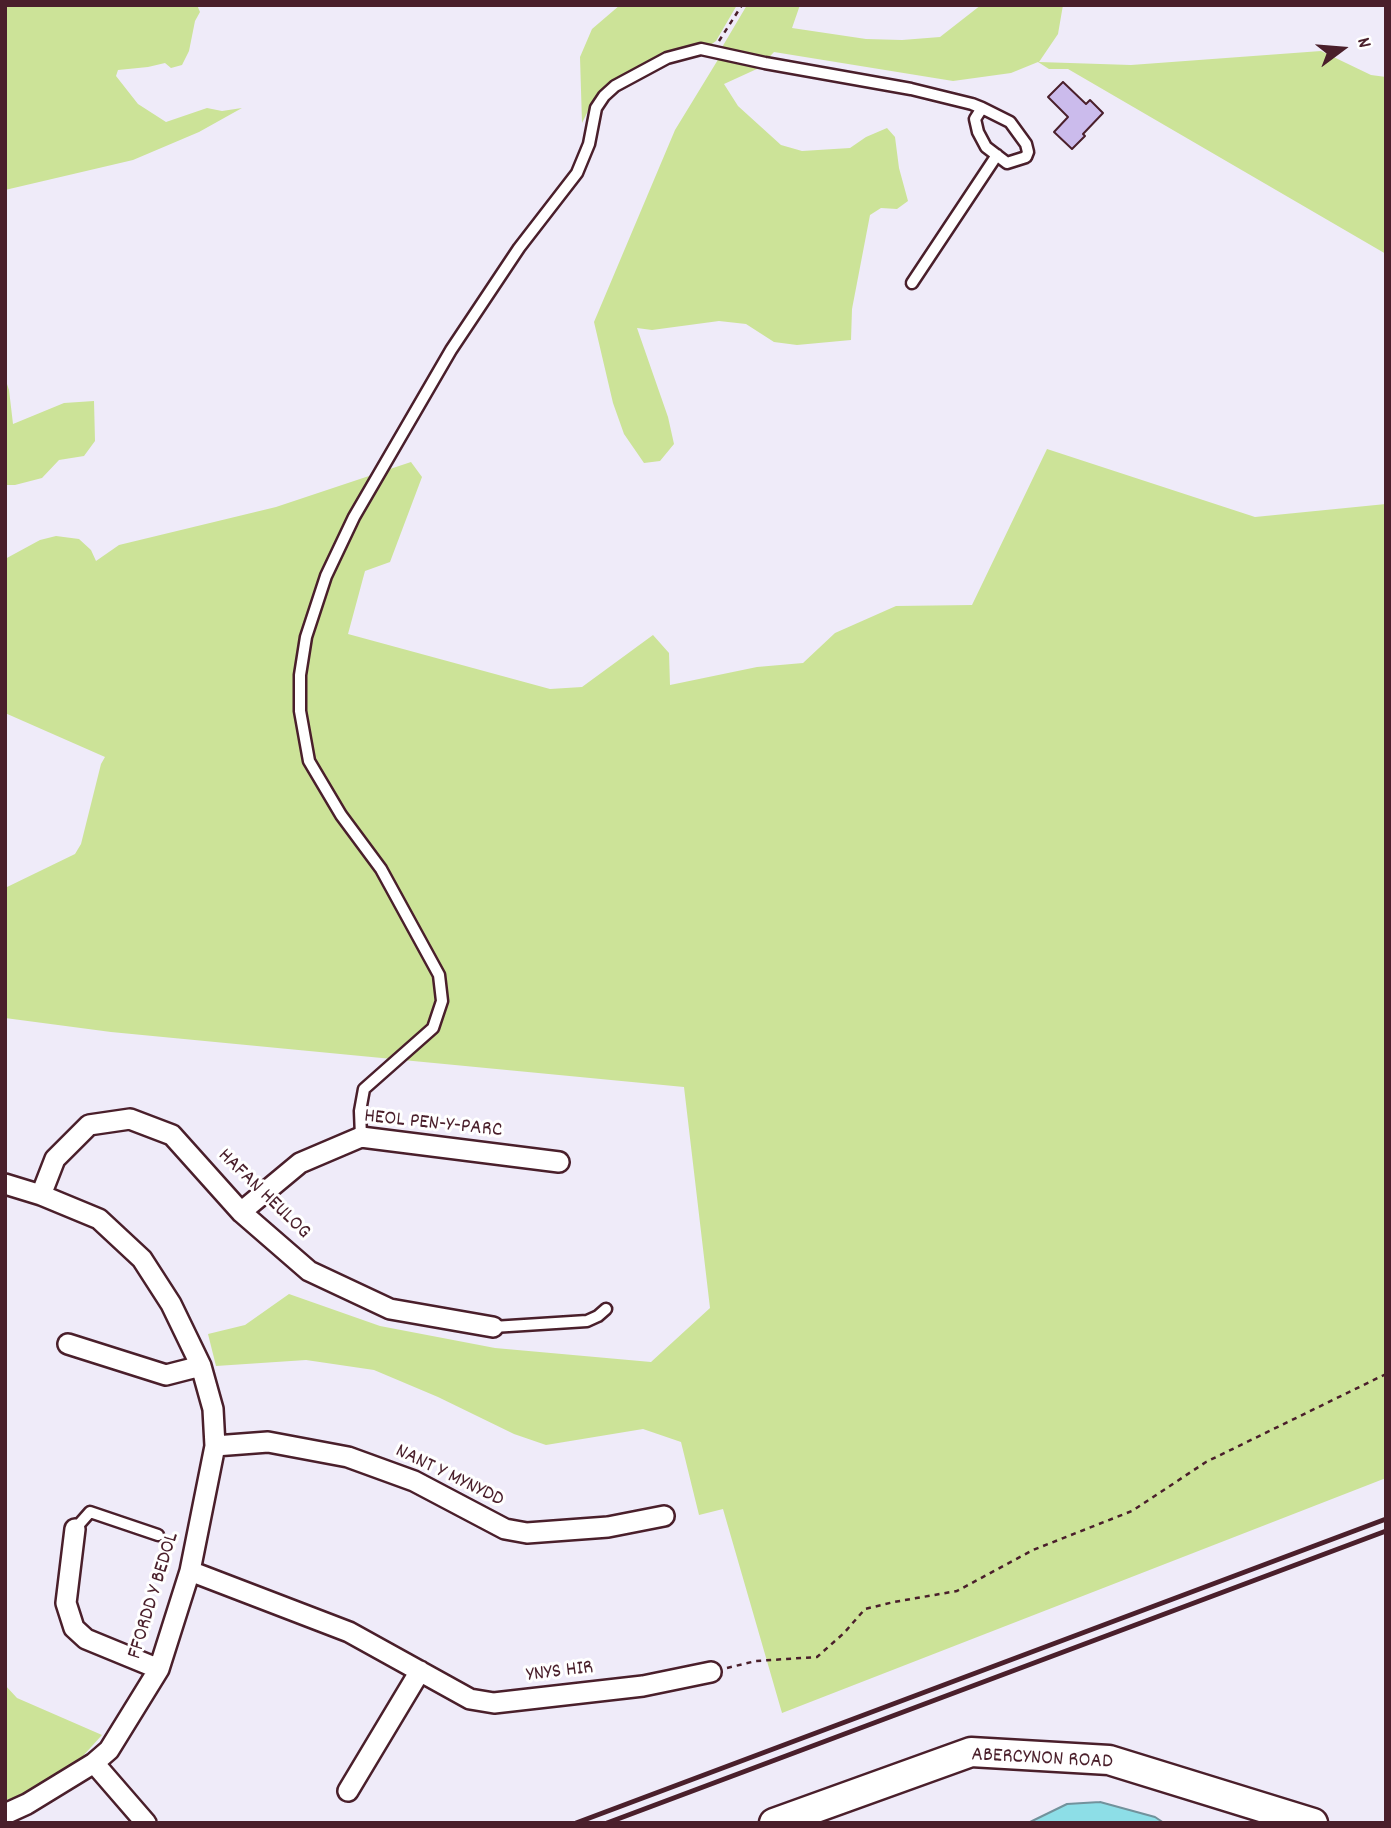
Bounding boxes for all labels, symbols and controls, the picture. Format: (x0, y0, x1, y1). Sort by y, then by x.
north arrow (1307, 14, 1377, 84)
text: N (1348, 35, 1377, 51)
street label: HEOL PEN-Y-PARC (363, 1105, 503, 1145)
street label: HAFAN HEULOG (211, 1144, 315, 1246)
street label: NANT Y MYNYDD (391, 1440, 507, 1514)
street label: FFORDD Y BEDOL (124, 1530, 186, 1662)
street label: YNYS HIR (525, 1656, 595, 1690)
street label: ABERCYNON ROAD (971, 1744, 1113, 1776)

